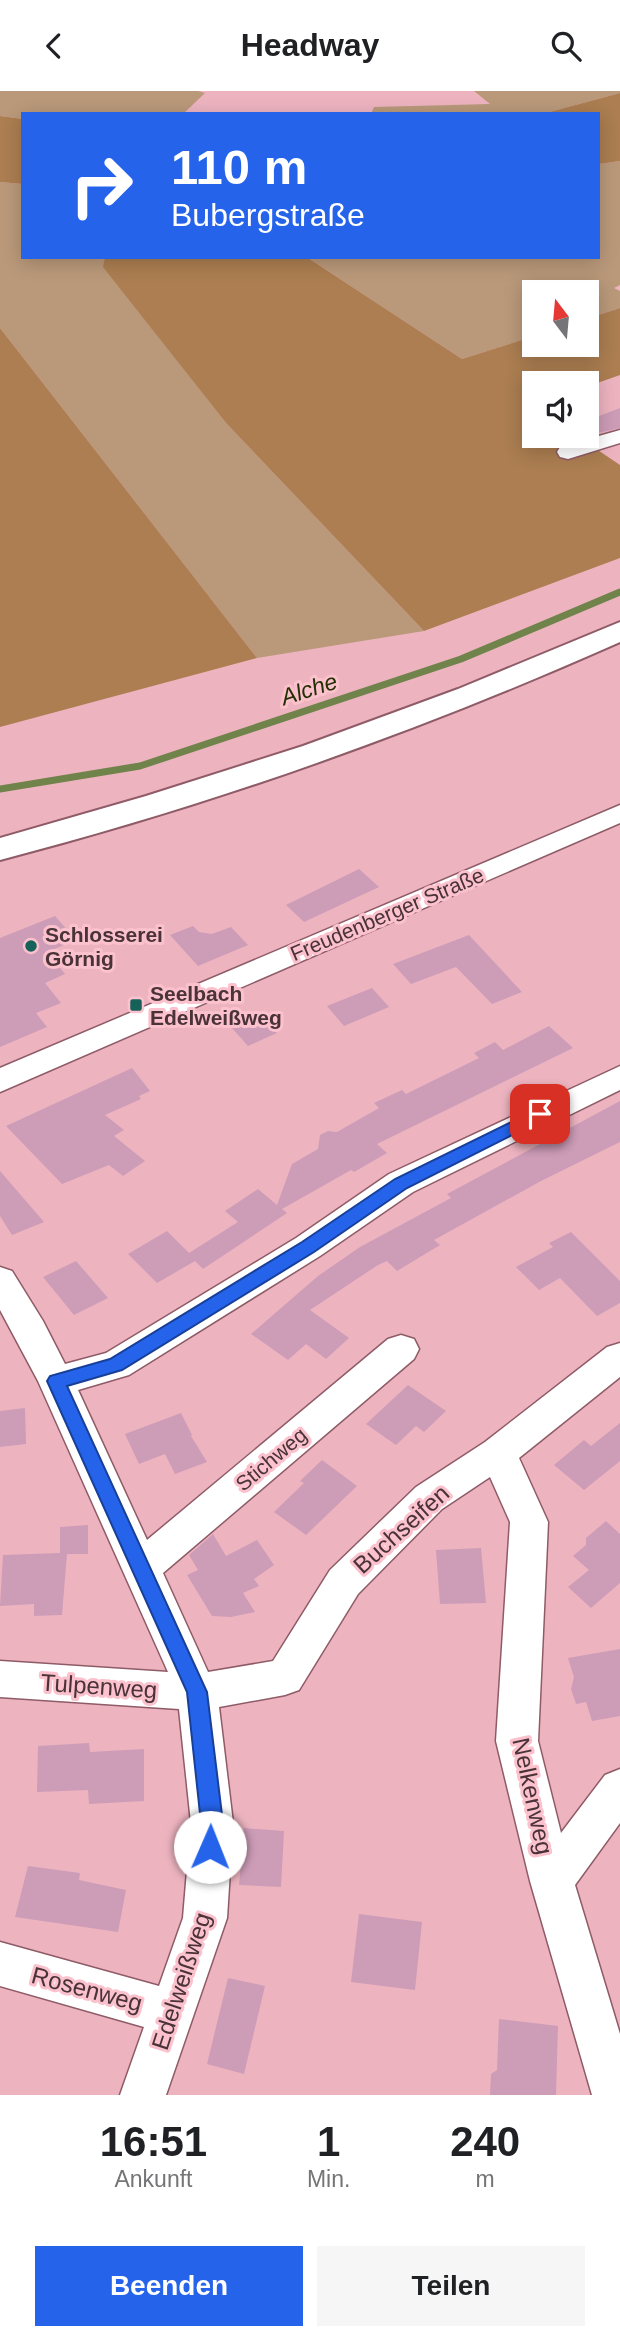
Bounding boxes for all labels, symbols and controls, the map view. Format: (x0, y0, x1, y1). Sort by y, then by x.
icon: back (35, 27, 73, 65)
text: Headway (241, 27, 379, 63)
icon: search (547, 27, 585, 65)
icon: right (56, 140, 147, 231)
text: 110 m (171, 140, 307, 194)
text: Bubergstraße (171, 197, 365, 233)
north arrow (522, 280, 598, 357)
map controls (522, 280, 599, 448)
button: sound (522, 371, 599, 448)
water label: Alche (276, 668, 340, 711)
street label: Freudenberger Straße (287, 863, 487, 965)
place label: Schlosserei Görnig (45, 923, 163, 970)
marker: Schlosserei Görnig (23, 938, 39, 954)
place label: Seelbach Edelweißweg (150, 982, 282, 1029)
marker: Seelbach Edelweißweg (128, 997, 144, 1013)
pin (510, 1084, 570, 1144)
icon: arrive (521, 1095, 559, 1133)
street label: Stichweg (231, 1423, 311, 1495)
street label: Buchseifen (348, 1479, 454, 1579)
street label: Tulpenweg (40, 1668, 158, 1704)
street label: Nelkenweg (507, 1735, 559, 1857)
position arrow (173, 1810, 247, 1884)
street label: Edelweißweg (146, 1909, 216, 2053)
street label: Rosenweg (29, 1961, 145, 2017)
text: 16:51 (100, 2118, 207, 2165)
text: 1 (317, 2118, 340, 2165)
text: 240 (450, 2118, 520, 2165)
text: Ankunft (114, 2166, 192, 2192)
text: Min. (307, 2166, 350, 2192)
text: m (476, 2166, 495, 2192)
button: Beenden (35, 2246, 303, 2326)
button: Teilen (317, 2246, 585, 2326)

